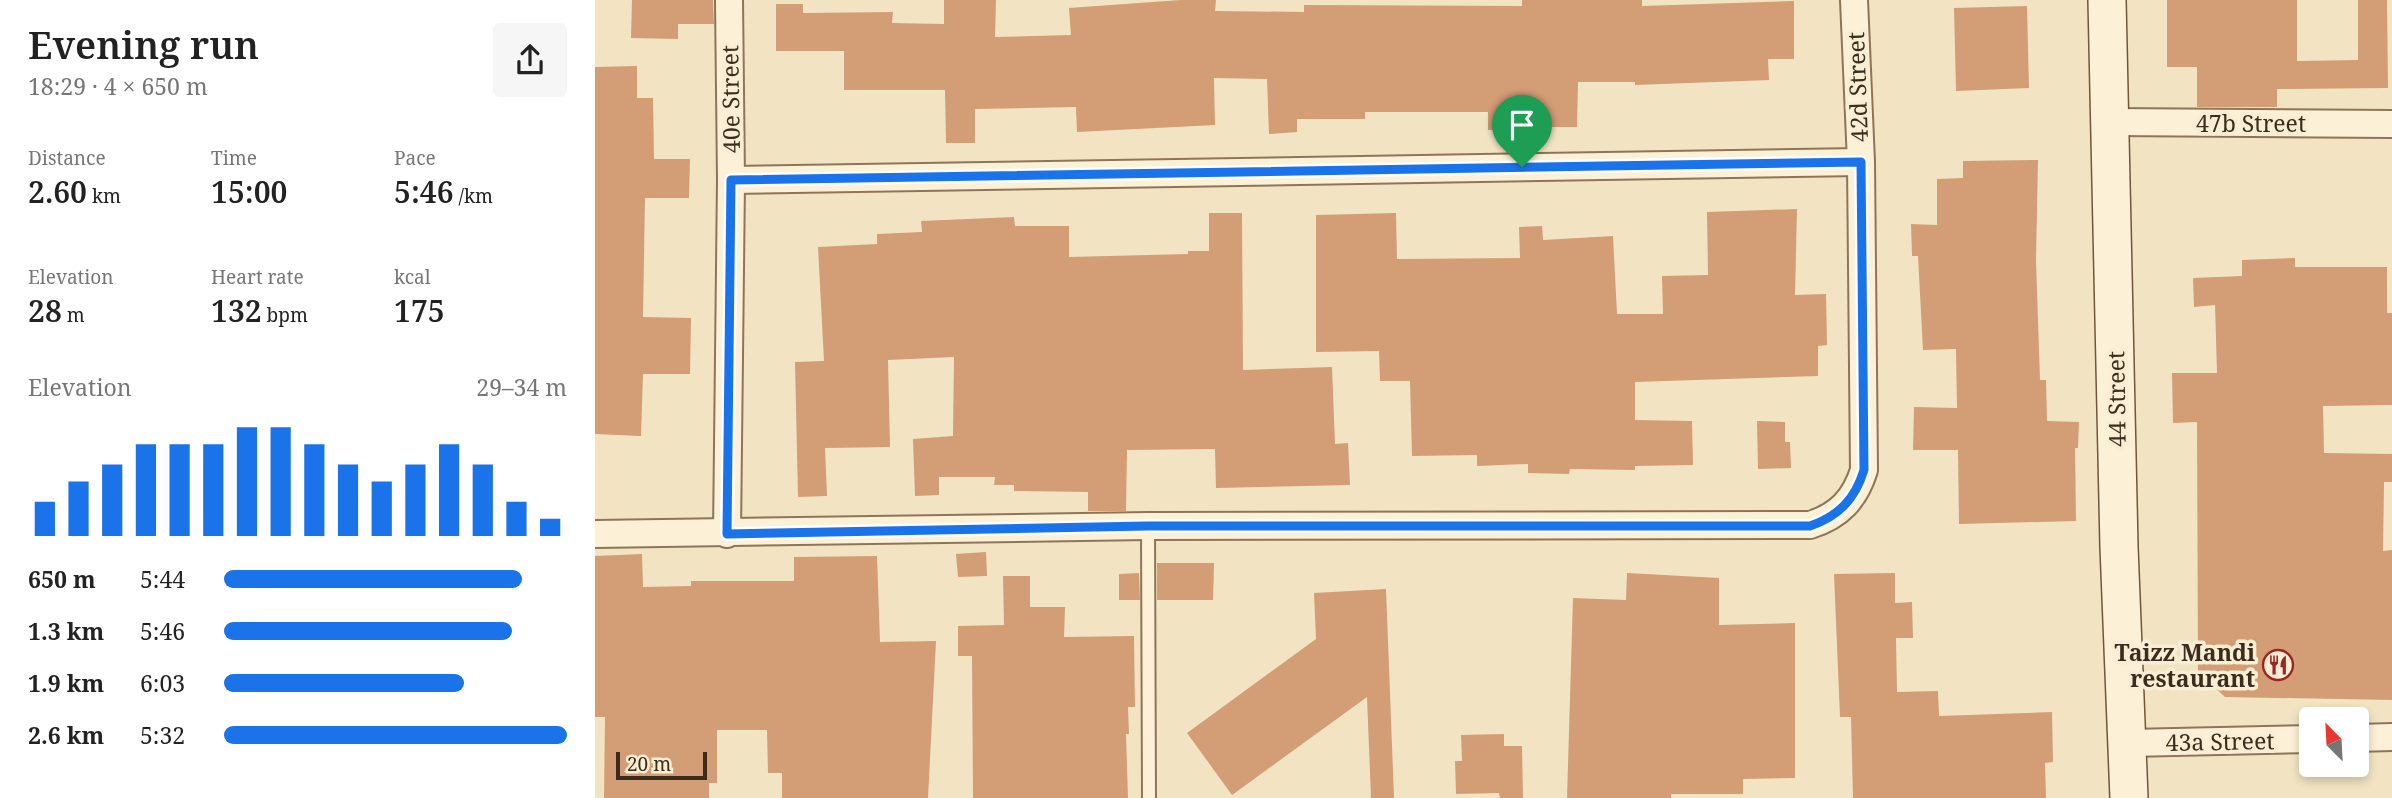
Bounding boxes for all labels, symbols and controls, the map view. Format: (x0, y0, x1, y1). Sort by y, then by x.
text: Evening run (28, 18, 259, 70)
button: share (493, 23, 567, 97)
street label: 42d Street (1839, 31, 1875, 143)
street label: 40e Street (713, 45, 747, 153)
text: 18:29 · 4 × 650 m (28, 70, 208, 102)
pin (1492, 95, 1552, 167)
icon: arrive (1503, 106, 1541, 144)
street label: 47b Street (2196, 107, 2306, 139)
text: Distance (28, 145, 106, 171)
text: Time (211, 145, 257, 171)
text: Pace (394, 145, 436, 171)
text: 2.60 (28, 171, 87, 212)
text: 15:00 (211, 171, 287, 212)
text: 5:46 (394, 171, 454, 212)
text: km (87, 183, 121, 209)
text: /km (454, 183, 493, 209)
text: Elevation (28, 264, 114, 290)
text: Heart rate (211, 264, 304, 290)
text: kcal (394, 264, 431, 290)
text: 28 (28, 290, 62, 331)
text: 132 (211, 290, 262, 331)
text: 175 (394, 290, 445, 331)
text: m (62, 302, 85, 328)
text: bpm (262, 302, 308, 328)
street label: 44 Street (2099, 351, 2133, 447)
text: Elevation (28, 371, 132, 403)
text: 29–34 m (476, 371, 567, 403)
text: 650 m (28, 563, 96, 595)
text: 5:44 (140, 563, 185, 595)
text: 1.3 km (28, 615, 104, 647)
text: 5:46 (140, 615, 185, 647)
place label: Taizz Mandi restaurant (2114, 636, 2255, 694)
restaurant icon: Taizz Mandi restaurant (2261, 648, 2295, 682)
text: 1.9 km (28, 667, 104, 699)
text: 6:03 (140, 667, 185, 699)
north arrow (2299, 707, 2369, 777)
map controls (2299, 707, 2369, 777)
text: 2.6 km (28, 719, 104, 751)
text: 5:32 (140, 719, 185, 751)
street label: 43a Street (2165, 724, 2275, 758)
scale bar (616, 749, 707, 781)
text: 20 m (627, 751, 671, 777)

